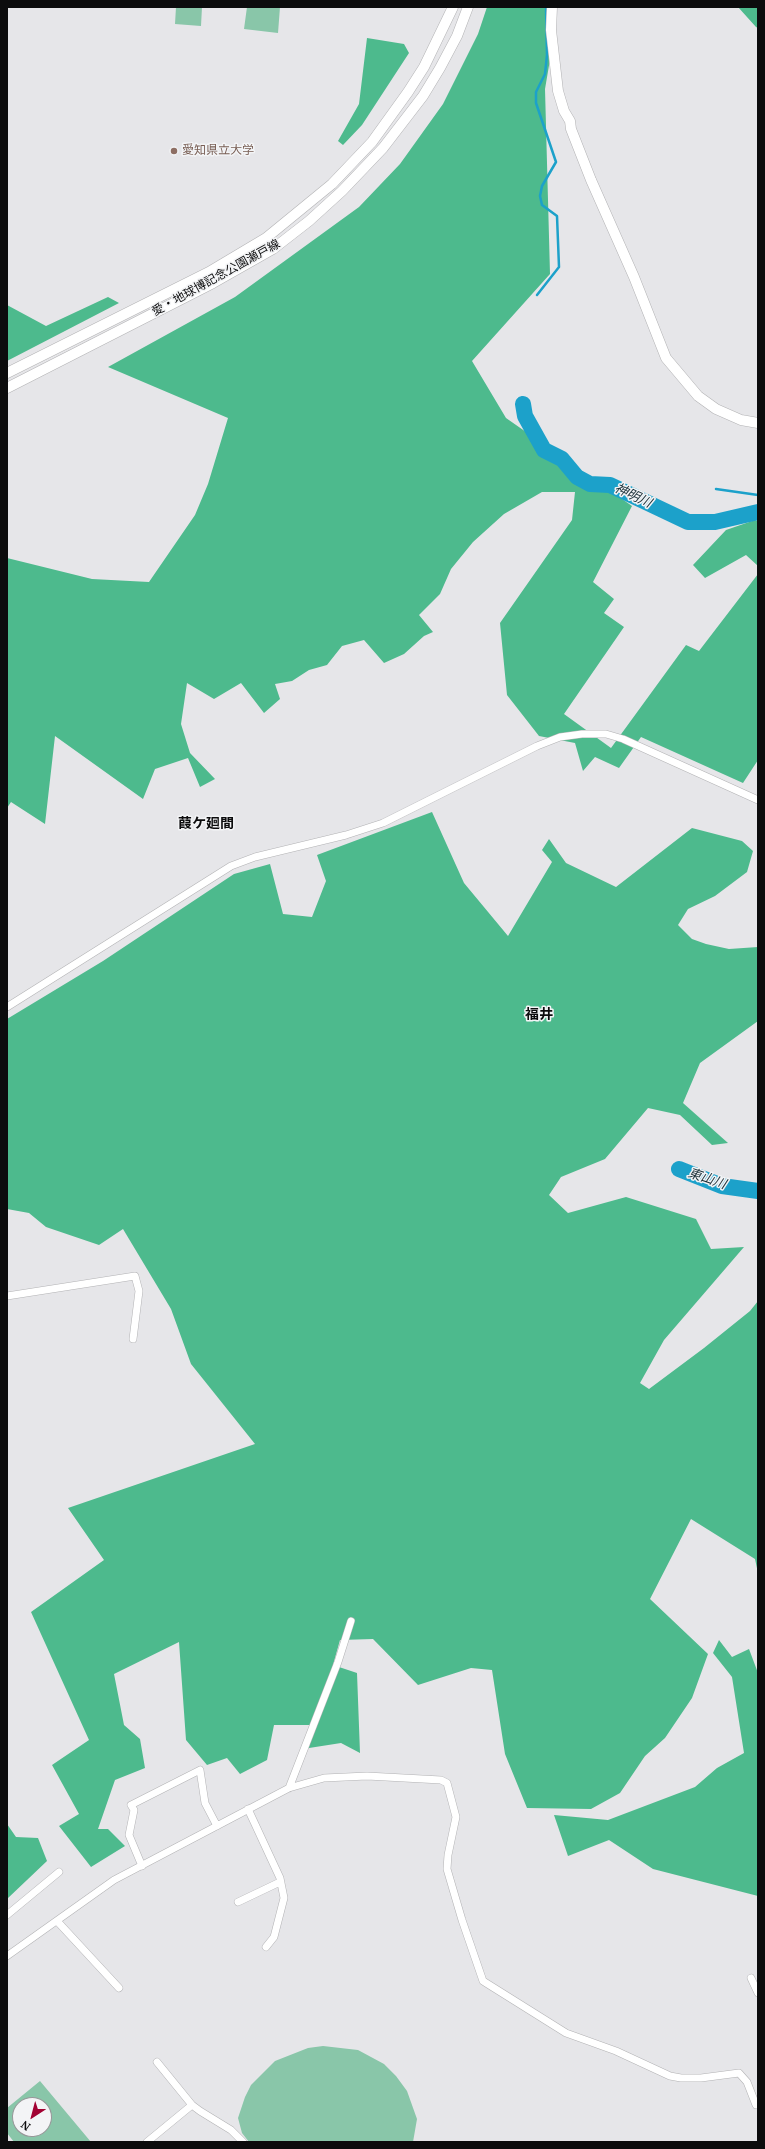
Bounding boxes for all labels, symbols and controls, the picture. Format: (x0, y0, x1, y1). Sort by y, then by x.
place label: 愛知県立大学 (182, 144, 254, 158)
marker: 愛知県立大学 (169, 146, 179, 156)
street label: 愛・地球博記念公園瀬戸線 (150, 237, 282, 319)
water label: 神明川 (612, 481, 654, 511)
district label: 葭ケ廻間 (178, 816, 234, 832)
district label: 福井 (525, 1007, 553, 1023)
water label: 東山川 (686, 1165, 728, 1193)
north arrow (12, 2097, 52, 2137)
text: N (18, 2118, 33, 2134)

